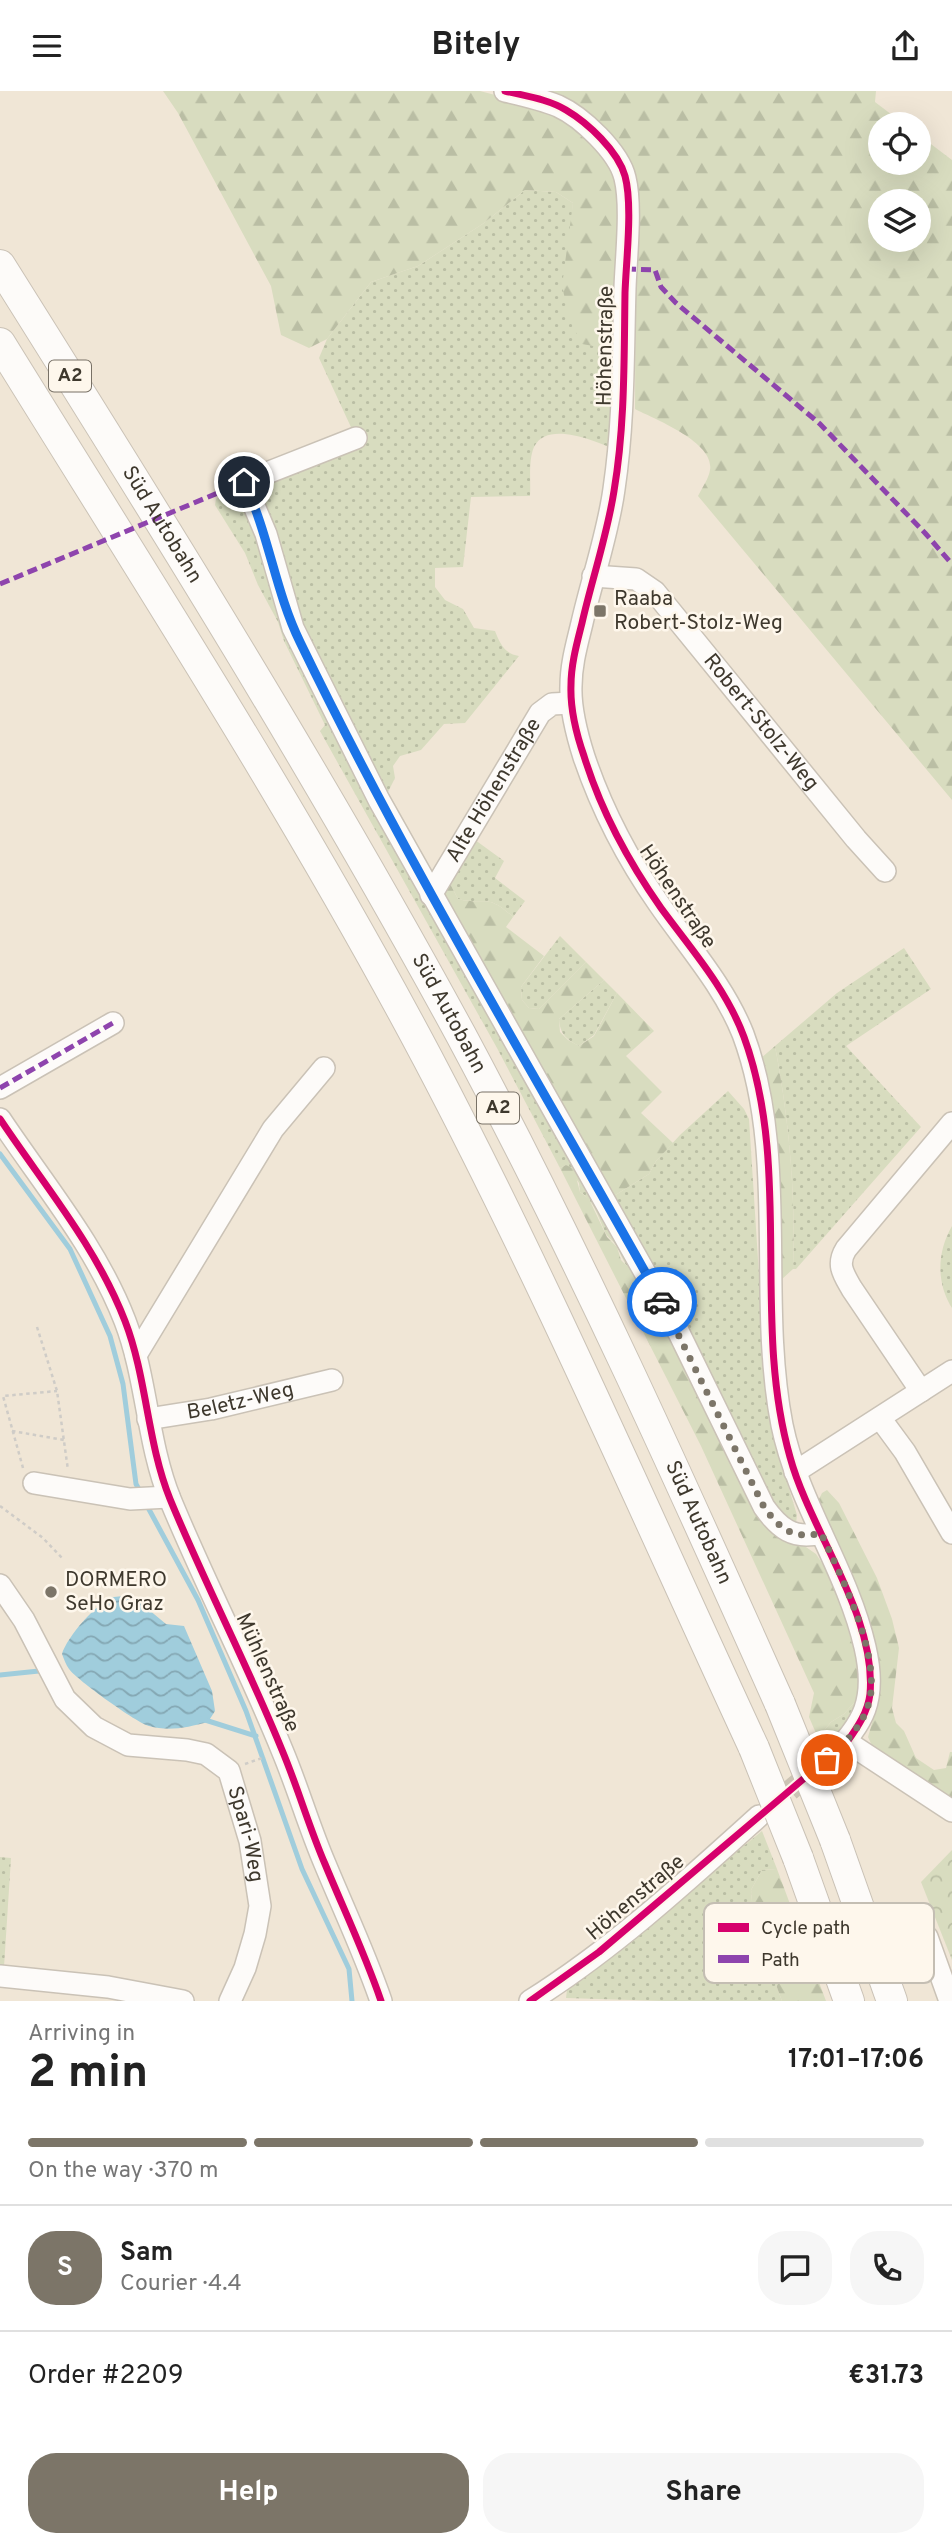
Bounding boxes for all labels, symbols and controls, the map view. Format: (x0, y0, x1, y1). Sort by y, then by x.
text: Bitely (432, 26, 520, 66)
icon: menu (28, 27, 66, 65)
icon: share (886, 27, 924, 65)
map controls (868, 112, 931, 252)
button: locate (868, 112, 931, 175)
button: layers (868, 189, 931, 252)
street label: Höhenstraße (591, 286, 621, 406)
road number: A2 (49, 361, 91, 391)
pin (214, 452, 274, 512)
street label: Süd Autobahn (116, 461, 208, 588)
icon: home (225, 463, 263, 501)
place label: Raaba Robert-Stolz-Weg (614, 586, 783, 637)
marker: Raaba Robert-Stolz-Weg (592, 603, 608, 619)
street label: Robert-Stolz-Weg (697, 648, 825, 796)
street label: Alte Höhenstraße (440, 713, 547, 868)
street label: Höhenstraße (632, 840, 722, 954)
street label: Süd Autobahn (405, 949, 493, 1078)
road number: A2 (477, 1092, 519, 1123)
courier (627, 1267, 697, 1337)
icon: car (643, 1283, 681, 1321)
street label: Beletz-Weg (185, 1376, 296, 1426)
street label: Süd Autobahn (659, 1456, 738, 1589)
place label: DORMERO SeHo Graz (65, 1567, 167, 1618)
marker: DORMERO SeHo Graz (43, 1584, 59, 1600)
street label: Mühlenstraße (229, 1609, 305, 1737)
pin (797, 1730, 857, 1790)
icon: bag (808, 1741, 846, 1779)
street label: Spari-Weg (221, 1783, 270, 1884)
street label: Höhenstraße (581, 1849, 691, 1947)
legend (704, 1903, 934, 1983)
text: Cycle path (761, 1917, 850, 1941)
text: Path (761, 1949, 800, 1973)
text: Arriving in (28, 2020, 135, 2049)
text: 17:01–17:06 (788, 2044, 924, 2077)
text: 2 min (28, 2045, 148, 2104)
text: On the way · 370 m (28, 2157, 218, 2186)
button: chat (758, 2231, 832, 2305)
button: phone (850, 2231, 924, 2305)
text: Sam (120, 2237, 173, 2270)
text: S (57, 2252, 73, 2285)
text: Courier · 4.4 (120, 2270, 242, 2299)
text: Order #2209 (28, 2360, 183, 2393)
text: €31.73 (848, 2360, 924, 2393)
button: Help (28, 2453, 469, 2533)
button: Share (483, 2453, 924, 2533)

